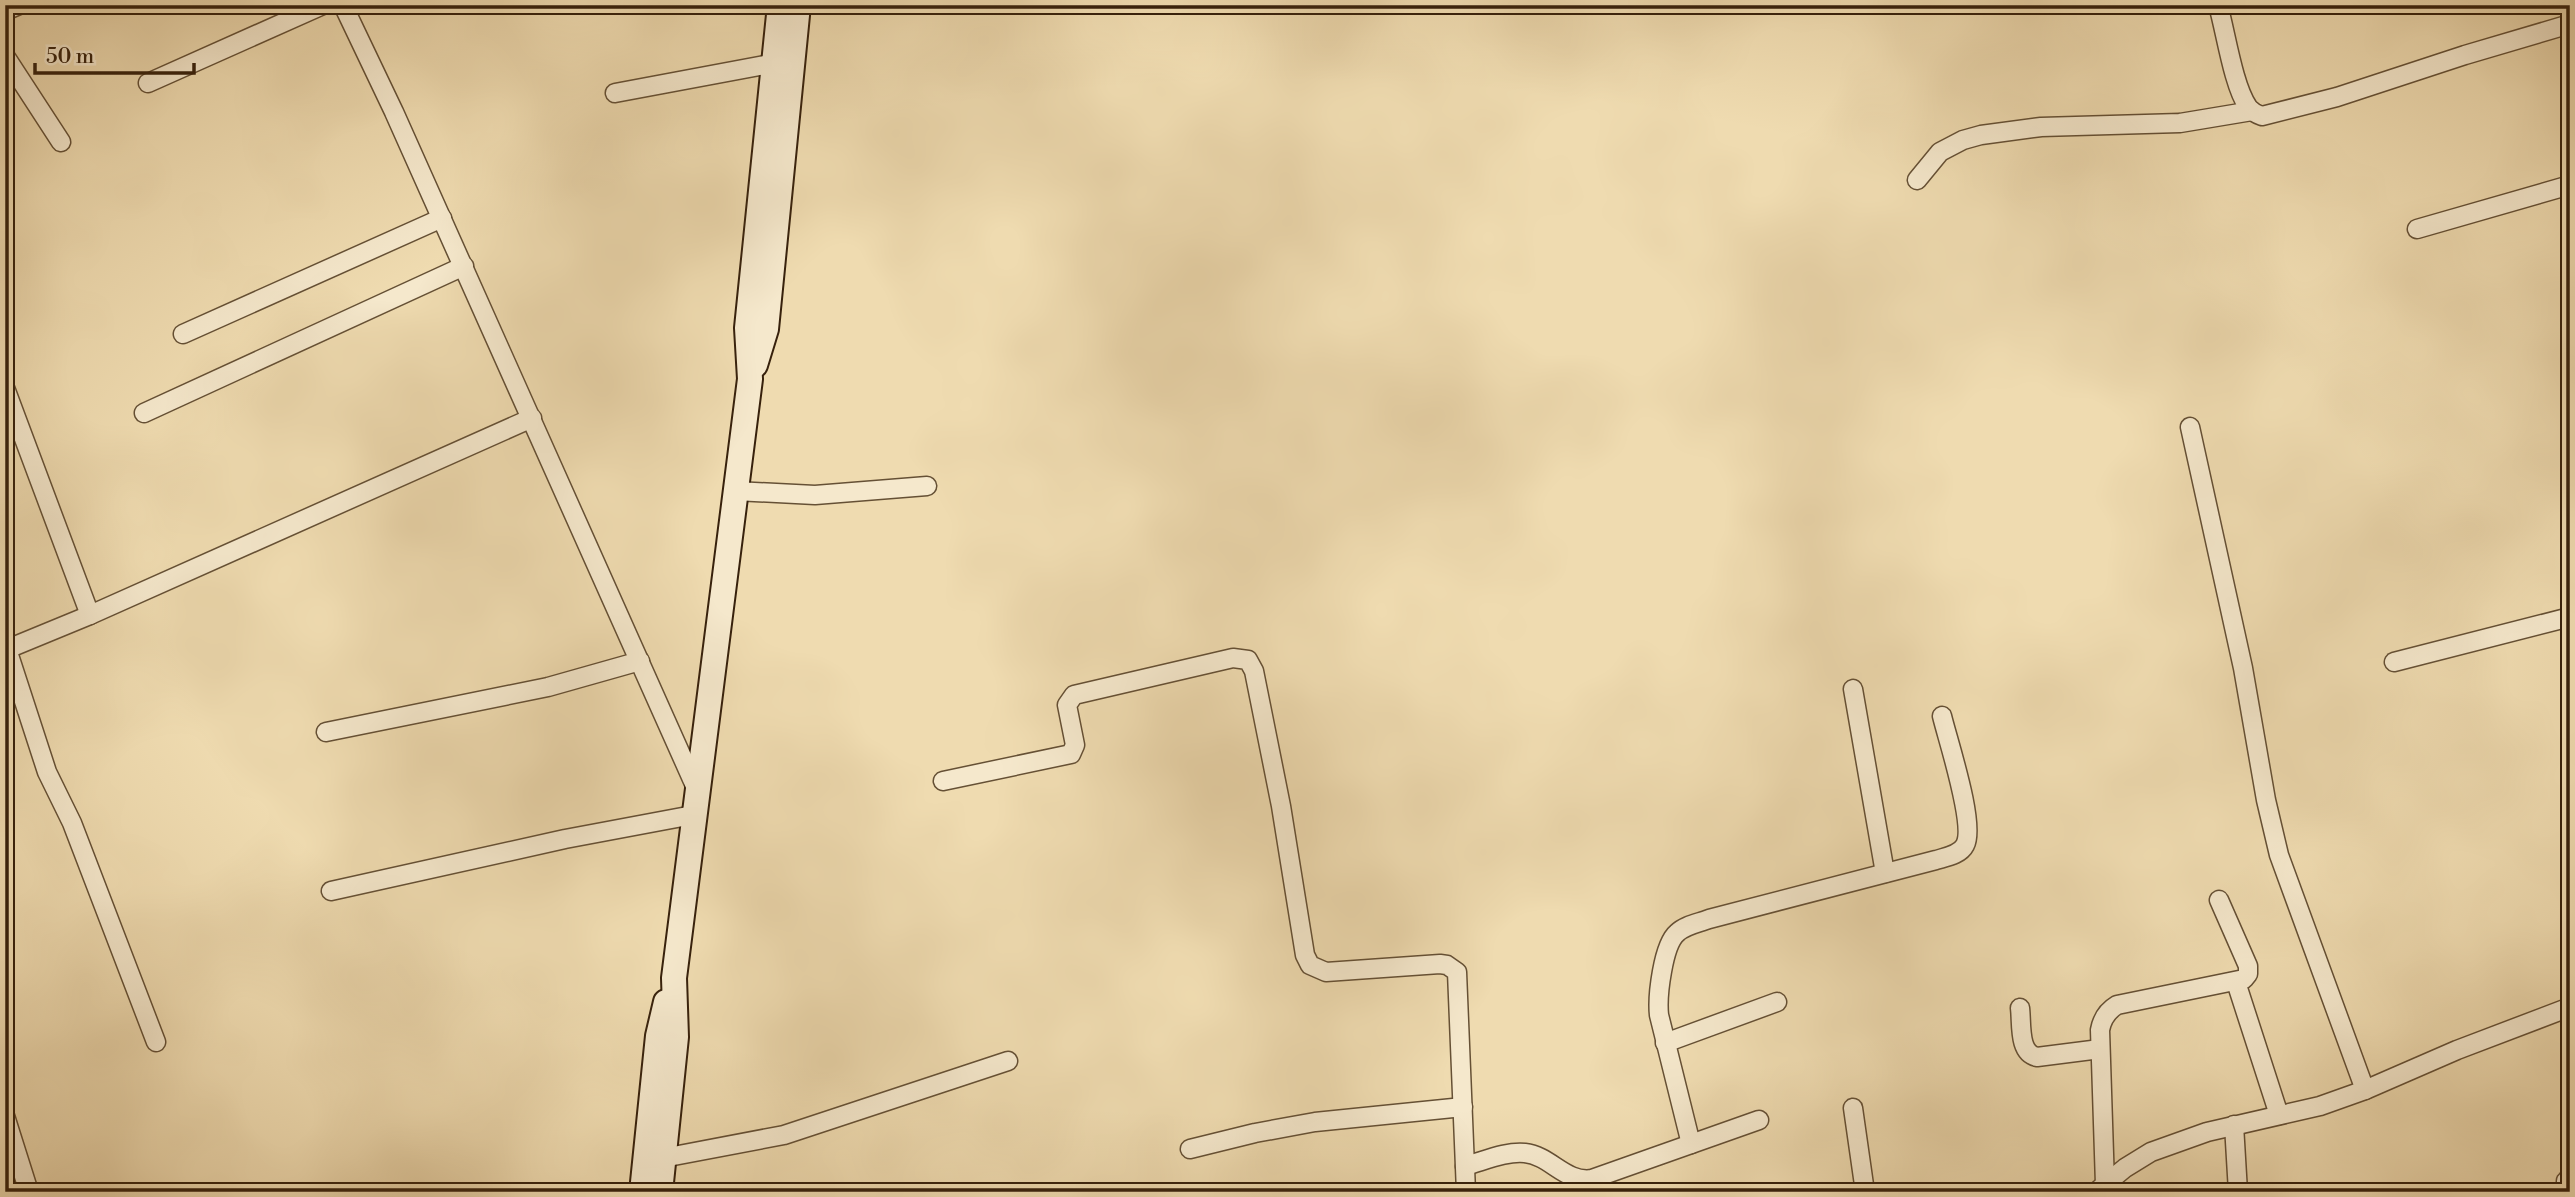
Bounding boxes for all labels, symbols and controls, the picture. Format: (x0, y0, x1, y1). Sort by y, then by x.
scale bar (35, 32, 194, 76)
text: 50 m (46, 44, 94, 70)

